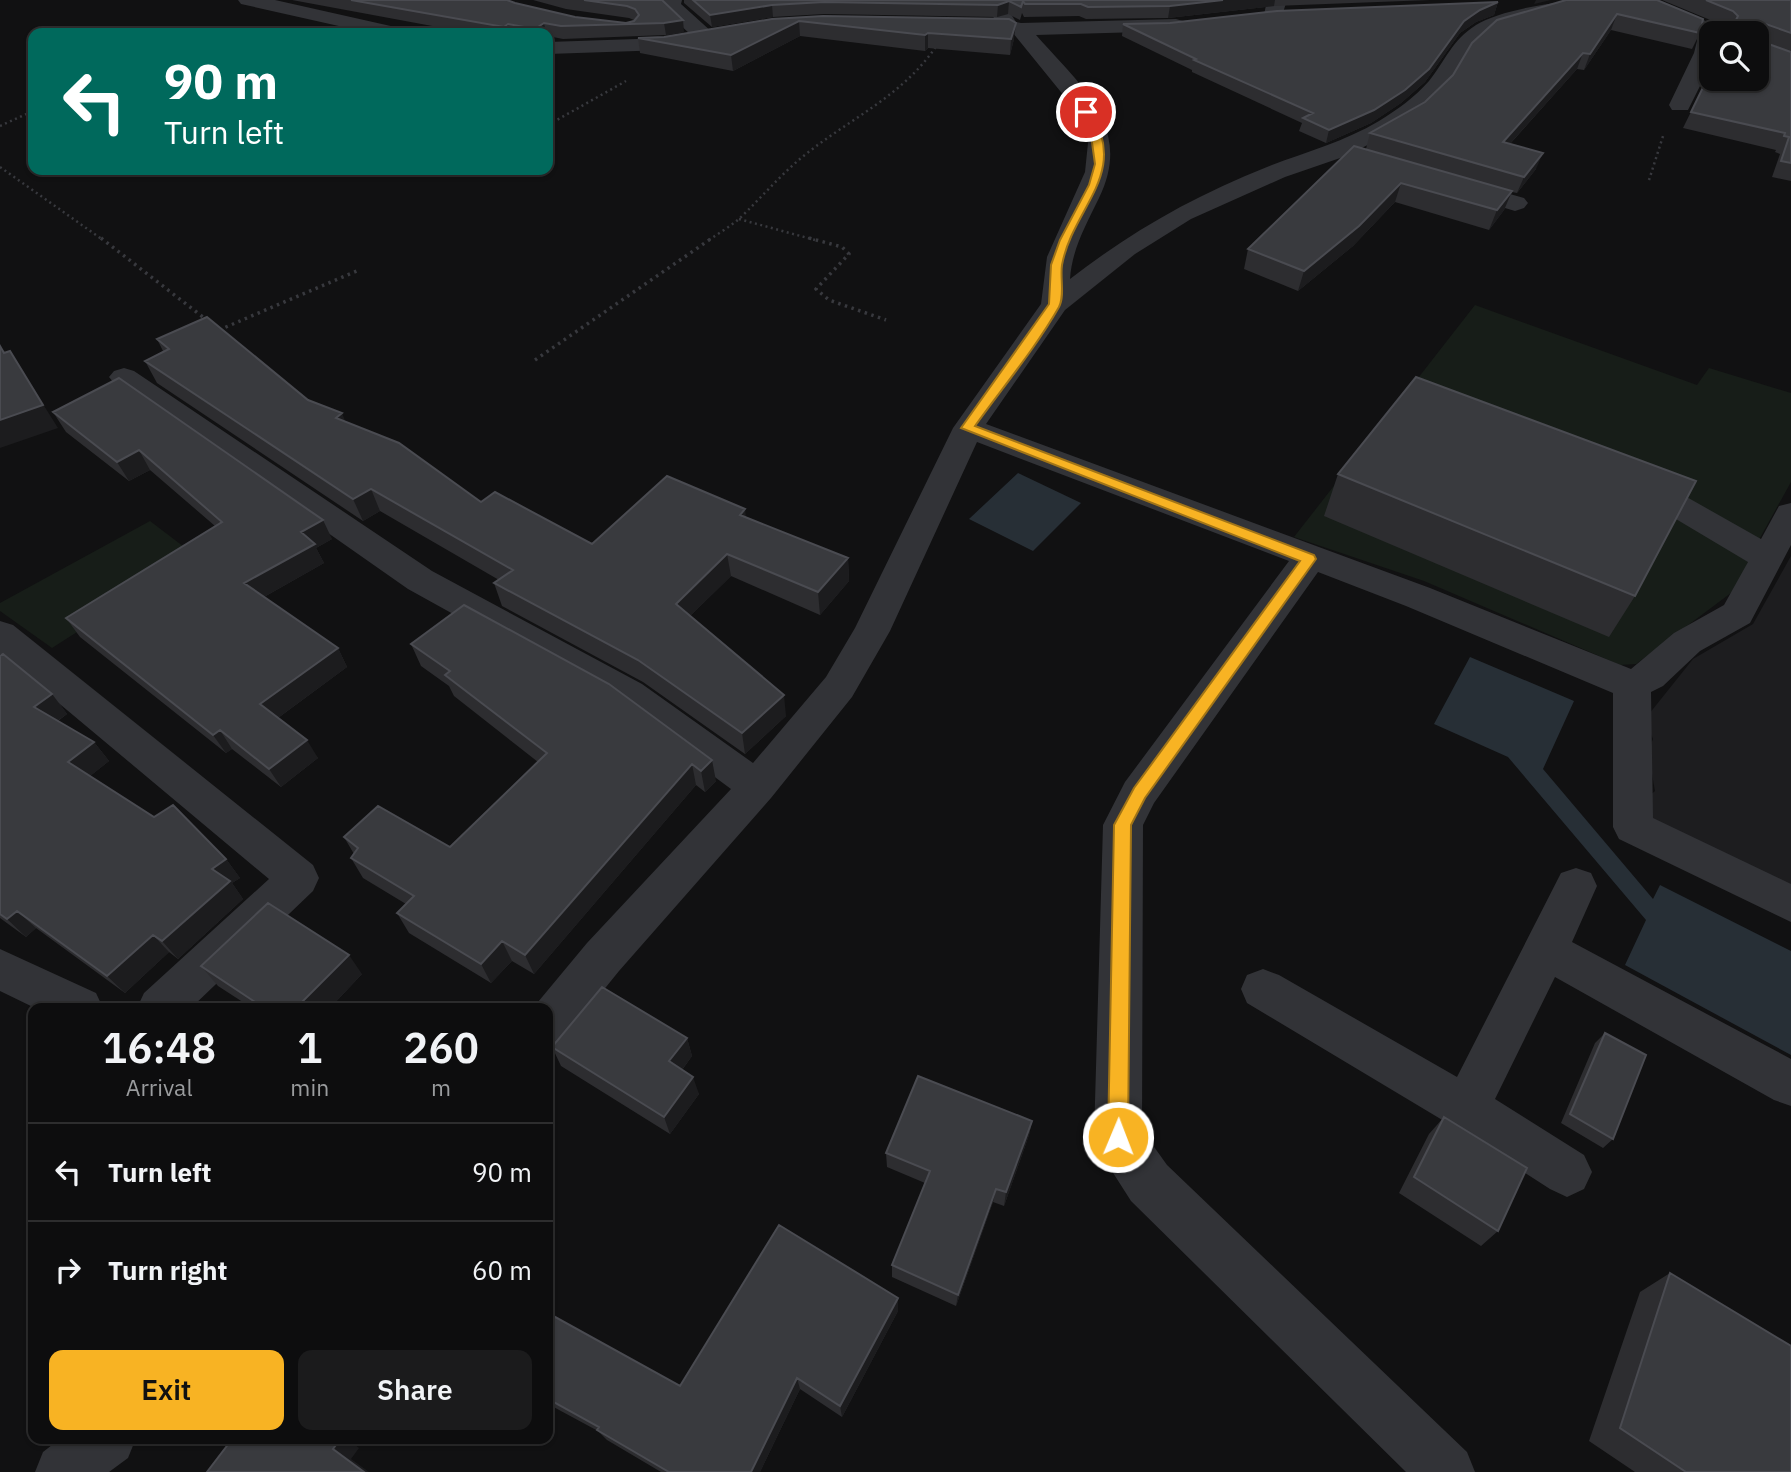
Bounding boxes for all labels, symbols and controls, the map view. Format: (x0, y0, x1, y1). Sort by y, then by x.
map controls (1699, 21, 1769, 91)
button: search (1699, 21, 1769, 91)
text: 90 m (164, 49, 278, 112)
icon: left (49, 56, 140, 147)
pin (1056, 82, 1116, 142)
icon: arrive (1067, 93, 1105, 131)
text: Turn left (164, 111, 284, 153)
text: 16:48 (102, 1020, 216, 1075)
text: 1 (297, 1020, 322, 1075)
text: 260 (403, 1020, 479, 1075)
text: Arrival (126, 1072, 193, 1102)
text: min (290, 1072, 329, 1102)
text: m (431, 1072, 451, 1102)
position arrow (1081, 1100, 1155, 1174)
icon: left (49, 1153, 87, 1191)
text: Turn left (108, 1155, 211, 1189)
text: 90 m (472, 1155, 532, 1189)
icon: right (49, 1251, 87, 1289)
text: Turn right (108, 1253, 227, 1287)
text: 60 m (472, 1253, 532, 1287)
button: Exit (49, 1350, 284, 1430)
button: Share (298, 1350, 532, 1430)

